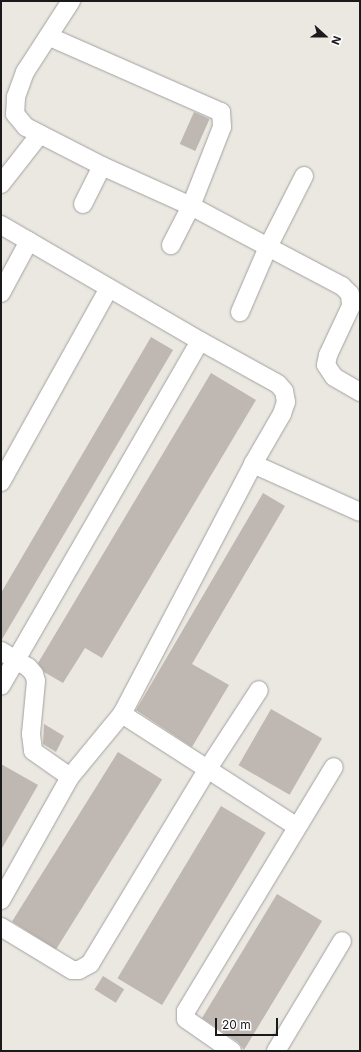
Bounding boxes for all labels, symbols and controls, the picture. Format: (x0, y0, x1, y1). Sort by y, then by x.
north arrow (305, 16, 345, 56)
text: N (328, 34, 344, 47)
scale bar (217, 1010, 280, 1036)
text: 20 m (222, 1017, 251, 1032)

